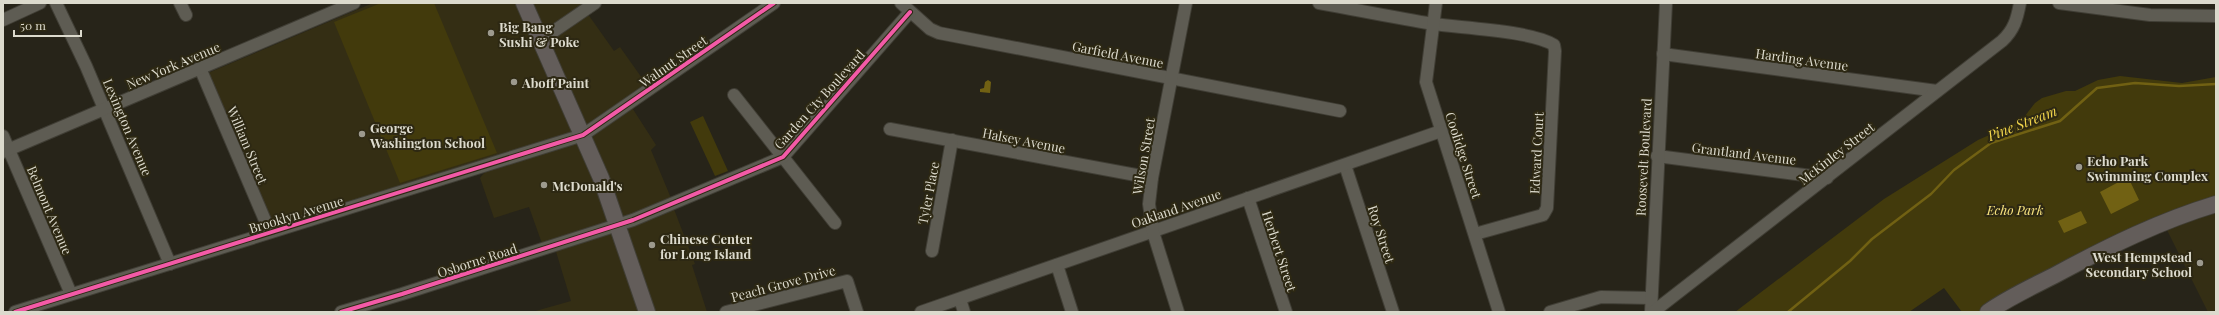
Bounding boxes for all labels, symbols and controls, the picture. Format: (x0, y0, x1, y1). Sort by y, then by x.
scale bar (14, 12, 81, 38)
text: 50 m (20, 17, 46, 33)
place label: Big Bang Sushi & Poke (499, 18, 580, 50)
marker: Big Bang Sushi & Poke (486, 28, 496, 38)
street label: Walnut Street (635, 31, 711, 91)
street label: New York Avenue (124, 37, 223, 92)
street label: Garfield Avenue (1071, 37, 1166, 71)
street label: Harding Avenue (1755, 44, 1850, 74)
street label: Garden Cty Boulevard (770, 45, 868, 152)
place label: Aboff Paint (521, 74, 590, 91)
street label: Lexington Avenue (100, 76, 156, 179)
marker: Aboff Paint (509, 77, 519, 87)
street label: Roosevelt Boulevard (1631, 97, 1655, 216)
water label: Pine Stream (1984, 101, 2059, 145)
street label: William Street (224, 103, 272, 187)
street label: Coolidge Street (1442, 110, 1486, 201)
street label: Edward Court (1525, 111, 1547, 194)
street label: Wilson Street (1128, 116, 1158, 197)
street label: McKinley Street (1795, 118, 1878, 188)
place label: George Washington School (369, 119, 485, 151)
street label: Halsey Avenue (981, 124, 1067, 156)
marker: George Washington School (357, 129, 367, 139)
street label: Grantland Avenue (1691, 138, 1798, 168)
place label: Echo Park Swimming Complex (2087, 152, 2208, 184)
street label: Tyler Place (914, 160, 943, 226)
marker: Echo Park Swimming Complex (2074, 162, 2084, 172)
street label: Belmont Avenue (24, 163, 77, 257)
place label: McDonald's (552, 177, 623, 194)
marker: McDonald's (539, 180, 549, 190)
street label: Oakland Avenue (1129, 185, 1224, 231)
street label: Brooklyn Avenue (247, 191, 346, 236)
park label: Echo Park (1986, 201, 2044, 218)
street label: Roy Street (1365, 203, 1399, 265)
street label: Herbert Street (1259, 208, 1301, 294)
place label: Chinese Center for Long Island (660, 230, 752, 262)
street label: Osborne Road (435, 239, 519, 281)
marker: Chinese Center for Long Island (647, 240, 657, 250)
place label: West Hempstead Secondary School (2086, 248, 2192, 280)
marker: West Hempstead Secondary School (2195, 258, 2205, 268)
street label: Peach Grove Drive (729, 261, 837, 305)

